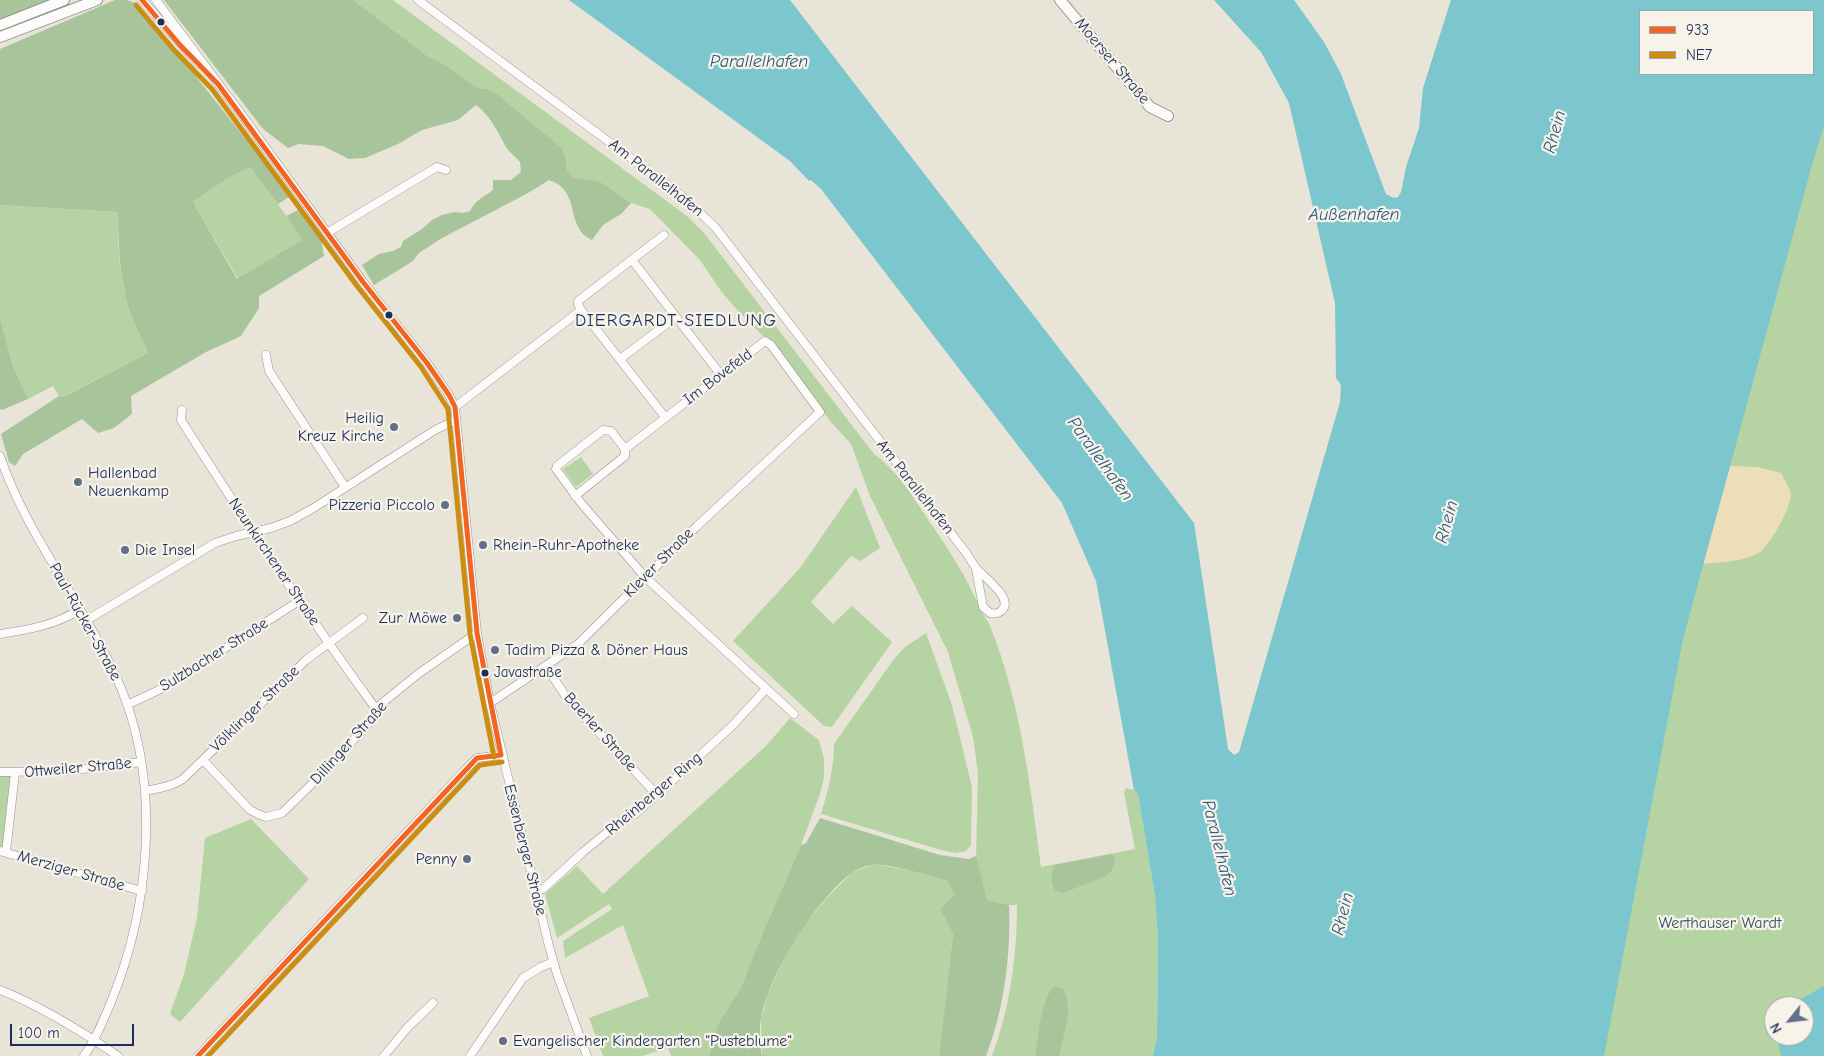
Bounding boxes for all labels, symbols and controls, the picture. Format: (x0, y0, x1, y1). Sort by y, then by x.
legend (1639, 10, 1814, 75)
street label: Moerser Straße (1070, 14, 1154, 108)
unlabelled marker (156, 17, 166, 27)
text: 933 (1686, 21, 1709, 39)
text: NE7 (1686, 46, 1712, 64)
water label: Parallelhafen (710, 51, 808, 73)
water label: Rhein (1539, 108, 1571, 156)
street label: Am Parallelhafen (605, 135, 707, 221)
water label: Außenhafen (1308, 204, 1400, 226)
unlabelled marker (384, 310, 394, 320)
district label: DIERGARDT-SIEDLUNG (573, 310, 779, 332)
street label: Im Bovefeld (680, 345, 756, 409)
place label: Heilig Kreuz Kirche (298, 408, 384, 446)
water label: Parallelhafen (1062, 413, 1138, 505)
marker: Heilig Kreuz Kirche (388, 421, 400, 433)
street label: Am Parallelhafen (872, 436, 958, 538)
place label: Hallenbad Neuenkamp (88, 463, 169, 501)
marker: Hallenbad Neuenkamp (72, 476, 84, 488)
street label: Neunkirchener Straße (224, 495, 324, 629)
place label: Pizzeria Piccolo (329, 495, 435, 515)
water label: Rhein (1431, 498, 1463, 546)
marker: Pizzeria Piccolo (439, 499, 451, 511)
street label: Klever Straße (620, 524, 698, 602)
place label: Rhein-Ruhr-Apotheke (493, 535, 639, 555)
marker: Rhein-Ruhr-Apotheke (477, 539, 489, 551)
place label: Die Insel (135, 540, 195, 560)
marker: Die Insel (119, 544, 131, 556)
street label: Paul-Rücker-Straße (45, 560, 125, 684)
place label: Zur Möwe (379, 608, 447, 628)
marker: Zur Möwe (451, 612, 463, 624)
street label: Sulzbacher Straße (156, 614, 272, 696)
place label: Tadim Pizza & Döner Haus (505, 640, 688, 660)
marker: Tadim Pizza & Döner Haus (489, 644, 501, 656)
street label: Völklinger Straße (207, 662, 303, 756)
place label: Javastraße (494, 664, 562, 682)
marker: Javastraße (480, 668, 490, 678)
street label: Baerler Straße (559, 688, 641, 776)
street label: Dillinger Straße (307, 697, 391, 789)
street label: Rheinberger Ring (602, 748, 706, 840)
street label: Ottweiler Straße (24, 754, 132, 782)
street label: Essenberger Straße (499, 782, 551, 918)
water label: Parallelhafen (1197, 798, 1241, 898)
street label: Merziger Straße (15, 847, 127, 895)
place label: Penny (416, 849, 457, 869)
marker: Penny (461, 853, 473, 865)
water label: Rhein (1327, 890, 1359, 938)
park label: Werthauser Wardt (1658, 913, 1782, 933)
north arrow (1764, 996, 1814, 1046)
scale bar (12, 1014, 136, 1046)
text: N (1767, 1020, 1786, 1036)
text: 100 m (18, 1024, 60, 1042)
place label: Evangelischer Kindergarten "Pusteblume" (513, 1031, 792, 1051)
marker: Evangelischer Kindergarten "Pusteblume" (497, 1035, 509, 1047)

